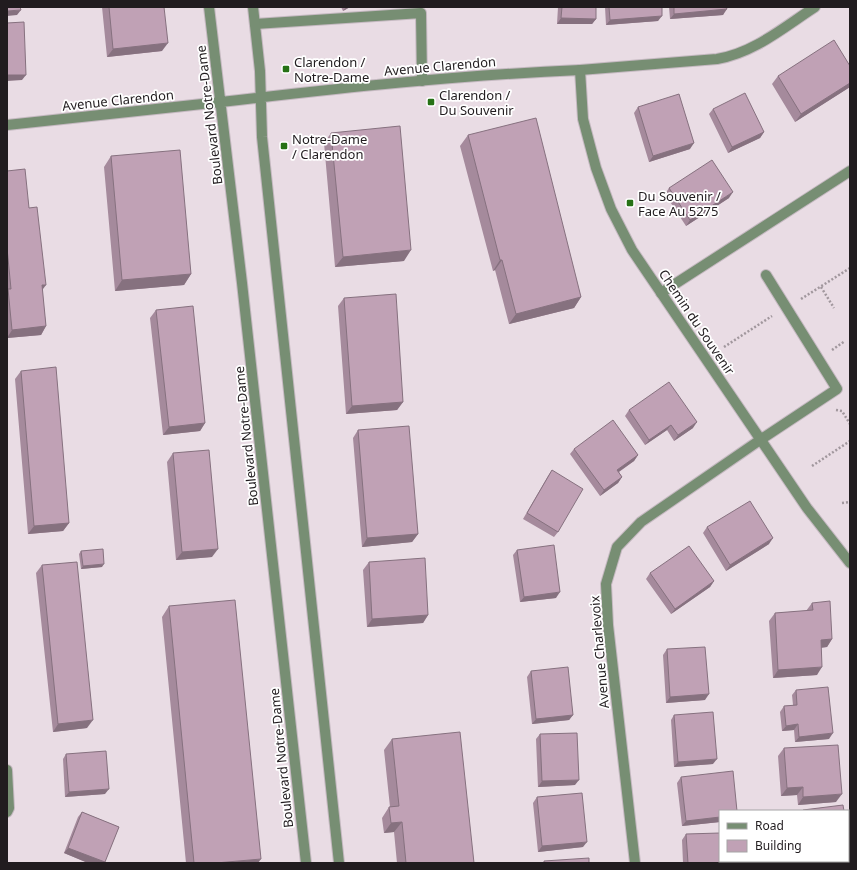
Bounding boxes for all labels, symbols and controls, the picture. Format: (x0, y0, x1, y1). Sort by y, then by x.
street label: Boulevard Notre-Dame (192, 44, 226, 186)
street label: Avenue Clarendon (383, 52, 497, 80)
place label: Clarendon / Notre-Dame (294, 53, 369, 86)
marker: Clarendon / Notre-Dame (281, 64, 291, 74)
street label: Avenue Clarendon (61, 85, 175, 115)
place label: Clarendon / Du Souvenir (439, 86, 514, 119)
marker: Clarendon / Du Souvenir (426, 97, 436, 107)
place label: Notre-Dame / Clarendon (292, 130, 367, 163)
marker: Notre-Dame / Clarendon (279, 141, 289, 151)
place label: Du Souvenir / Face Au 5275 (638, 187, 721, 220)
marker: Du Souvenir / Face Au 5275 (625, 198, 635, 208)
street label: Chemin du Souvenir (655, 266, 739, 379)
street label: Boulevard Notre-Dame (230, 365, 262, 507)
street label: Avenue Charlevoix (585, 595, 613, 709)
street label: Boulevard Notre-Dame (265, 687, 297, 829)
legend (719, 810, 849, 862)
text: Road (755, 817, 784, 834)
text: Building (755, 837, 802, 854)

